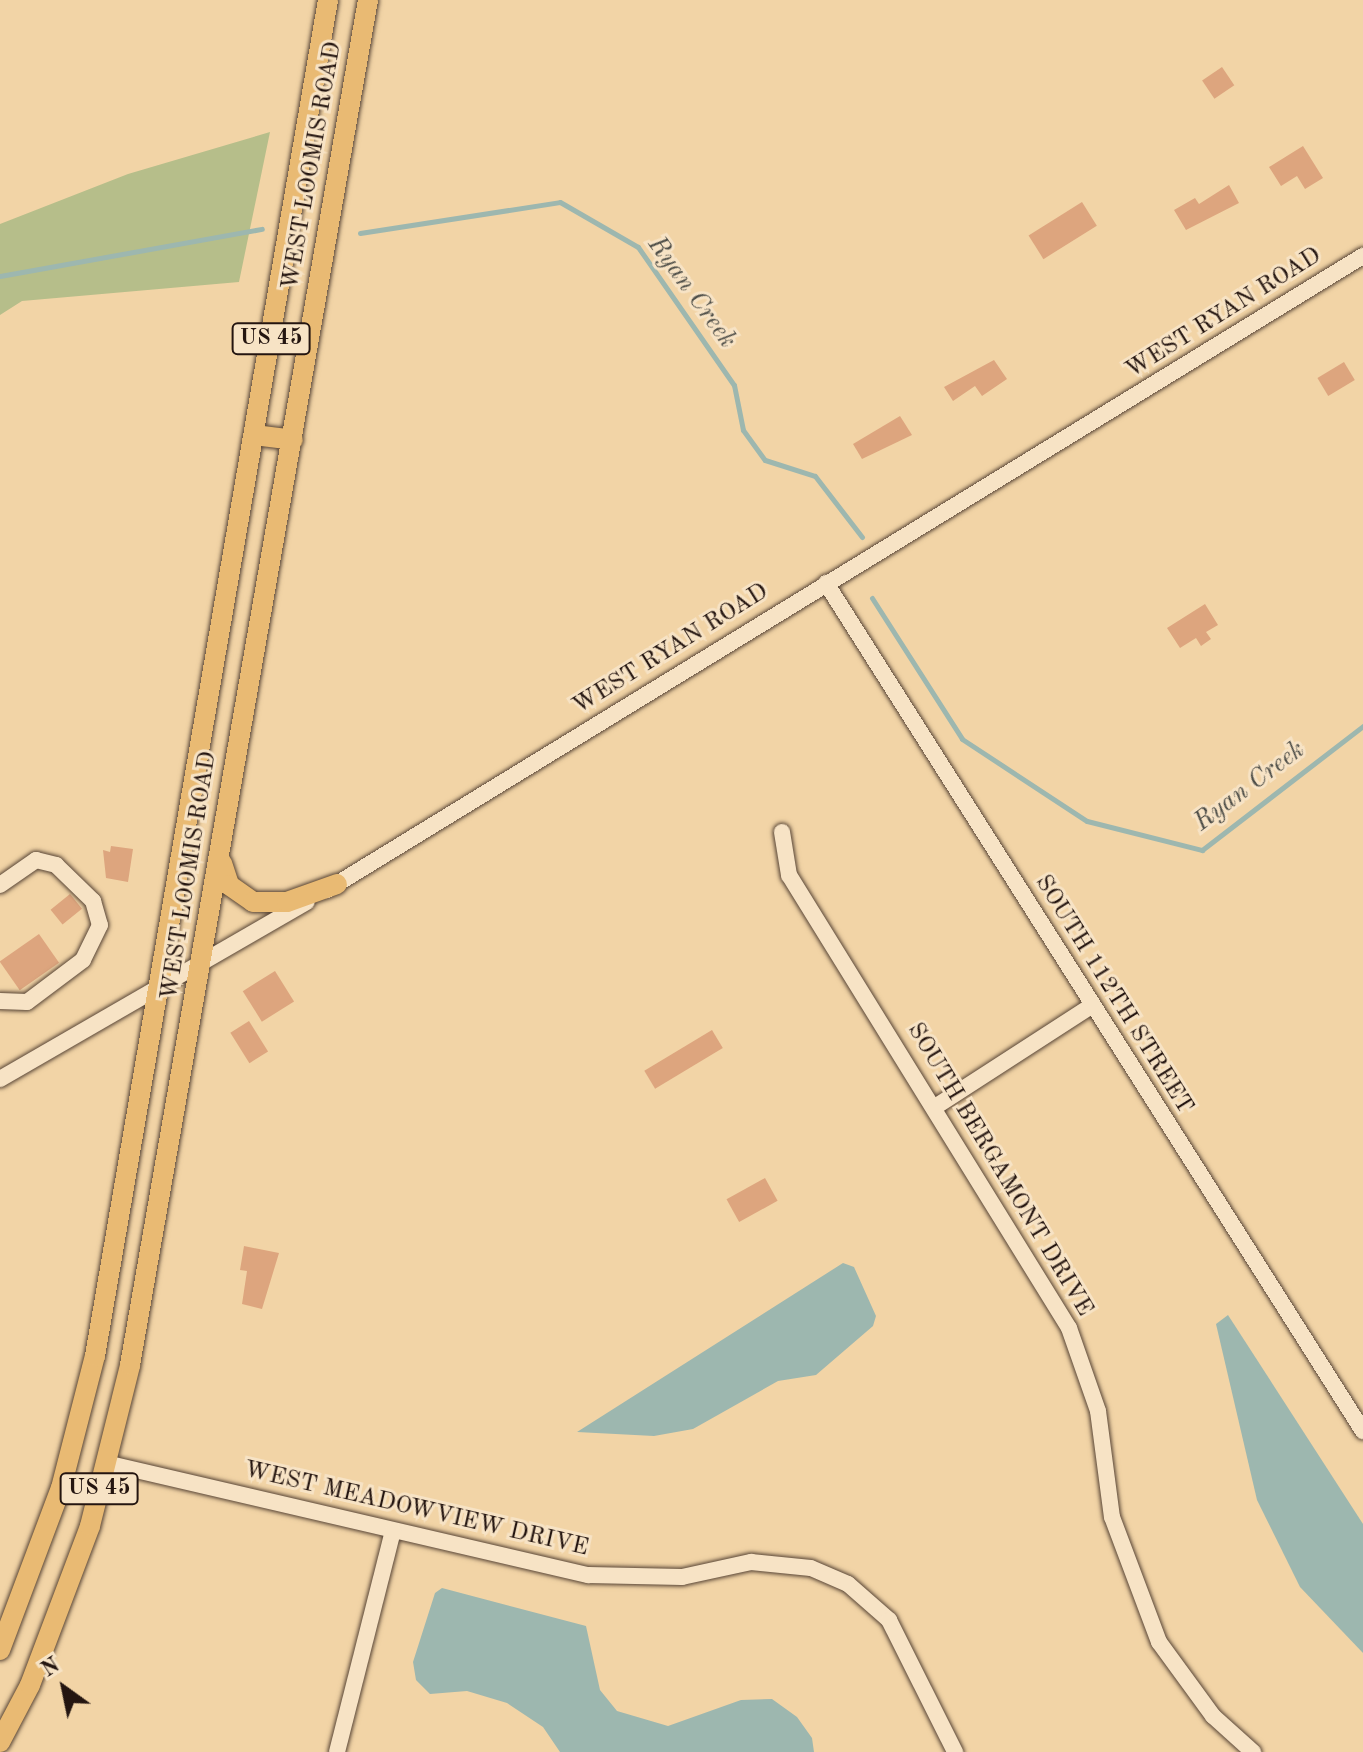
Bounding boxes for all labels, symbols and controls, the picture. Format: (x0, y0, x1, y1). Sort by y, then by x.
street label: WEST LOOMIS ROAD (277, 40, 349, 292)
water label: Ryan Creek (640, 231, 742, 355)
street label: WEST RYAN ROAD (1121, 242, 1327, 386)
road number: US 45 (231, 321, 311, 357)
street label: WEST RYAN ROAD (568, 578, 774, 722)
water label: Ryan Creek (1188, 735, 1312, 839)
street label: WEST LOOMIS ROAD (156, 750, 224, 1002)
street label: SOUTH 112TH STREET (1028, 870, 1198, 1120)
street label: SOUTH BERGAMONT DRIVE (900, 1018, 1098, 1322)
street label: WEST MEADOWVIEW DRIVE (241, 1456, 591, 1564)
road number: US 45 (59, 1471, 139, 1507)
north arrow (24, 1648, 104, 1728)
text: N (38, 1654, 64, 1682)

